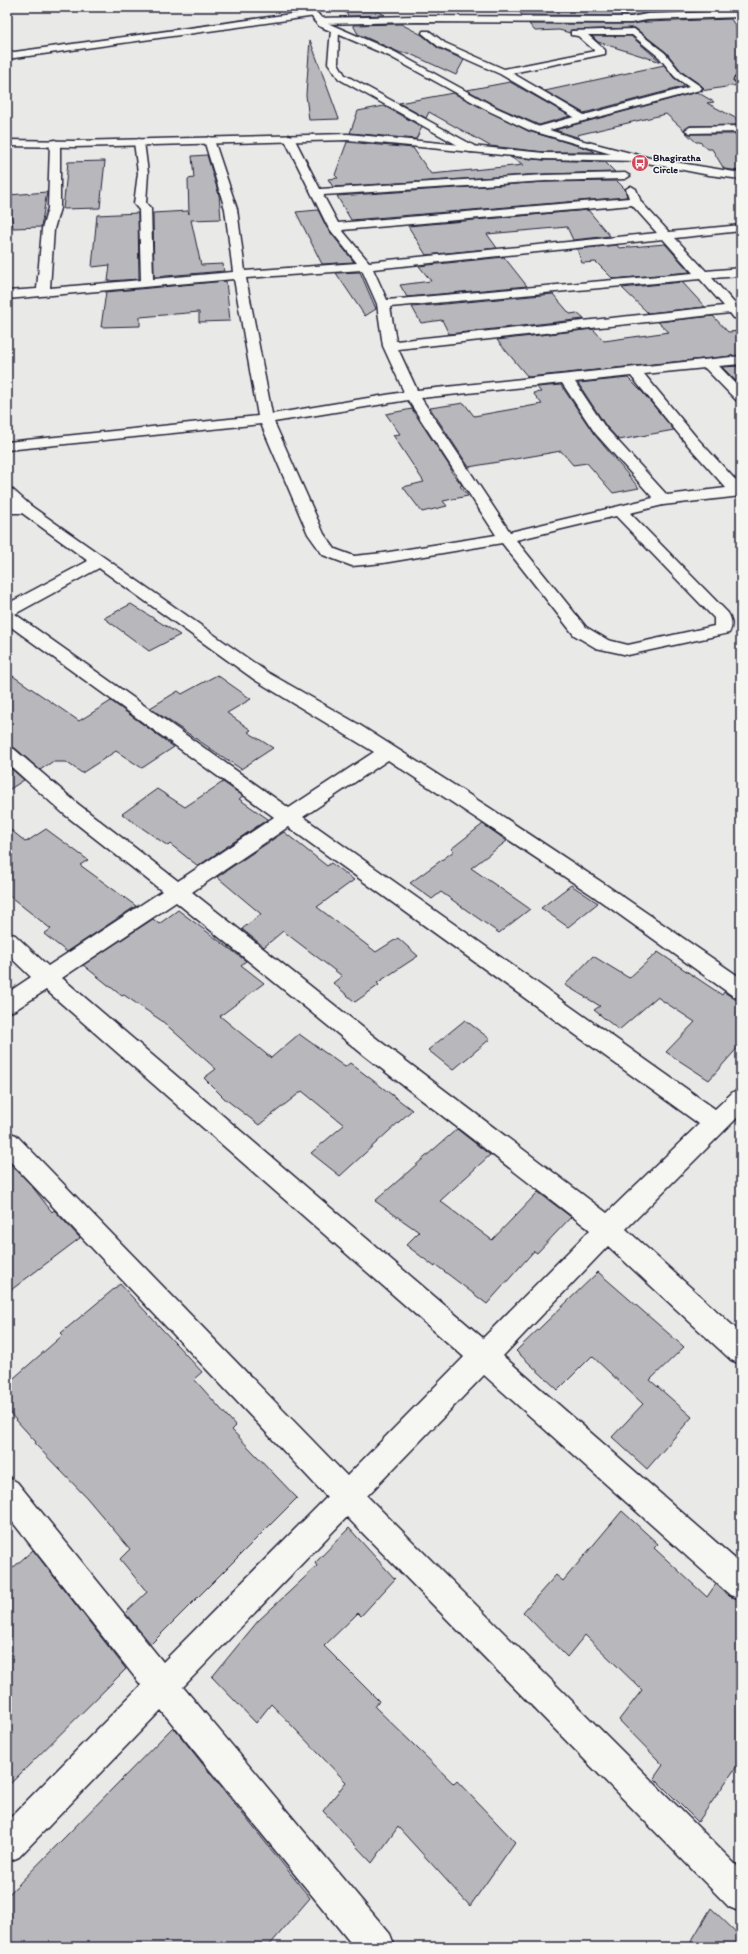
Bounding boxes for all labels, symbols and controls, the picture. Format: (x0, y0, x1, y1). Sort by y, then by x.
place label: Bhagiratha Circle (653, 151, 702, 176)
bus stop icon: Bhagiratha Circle (630, 153, 650, 173)

